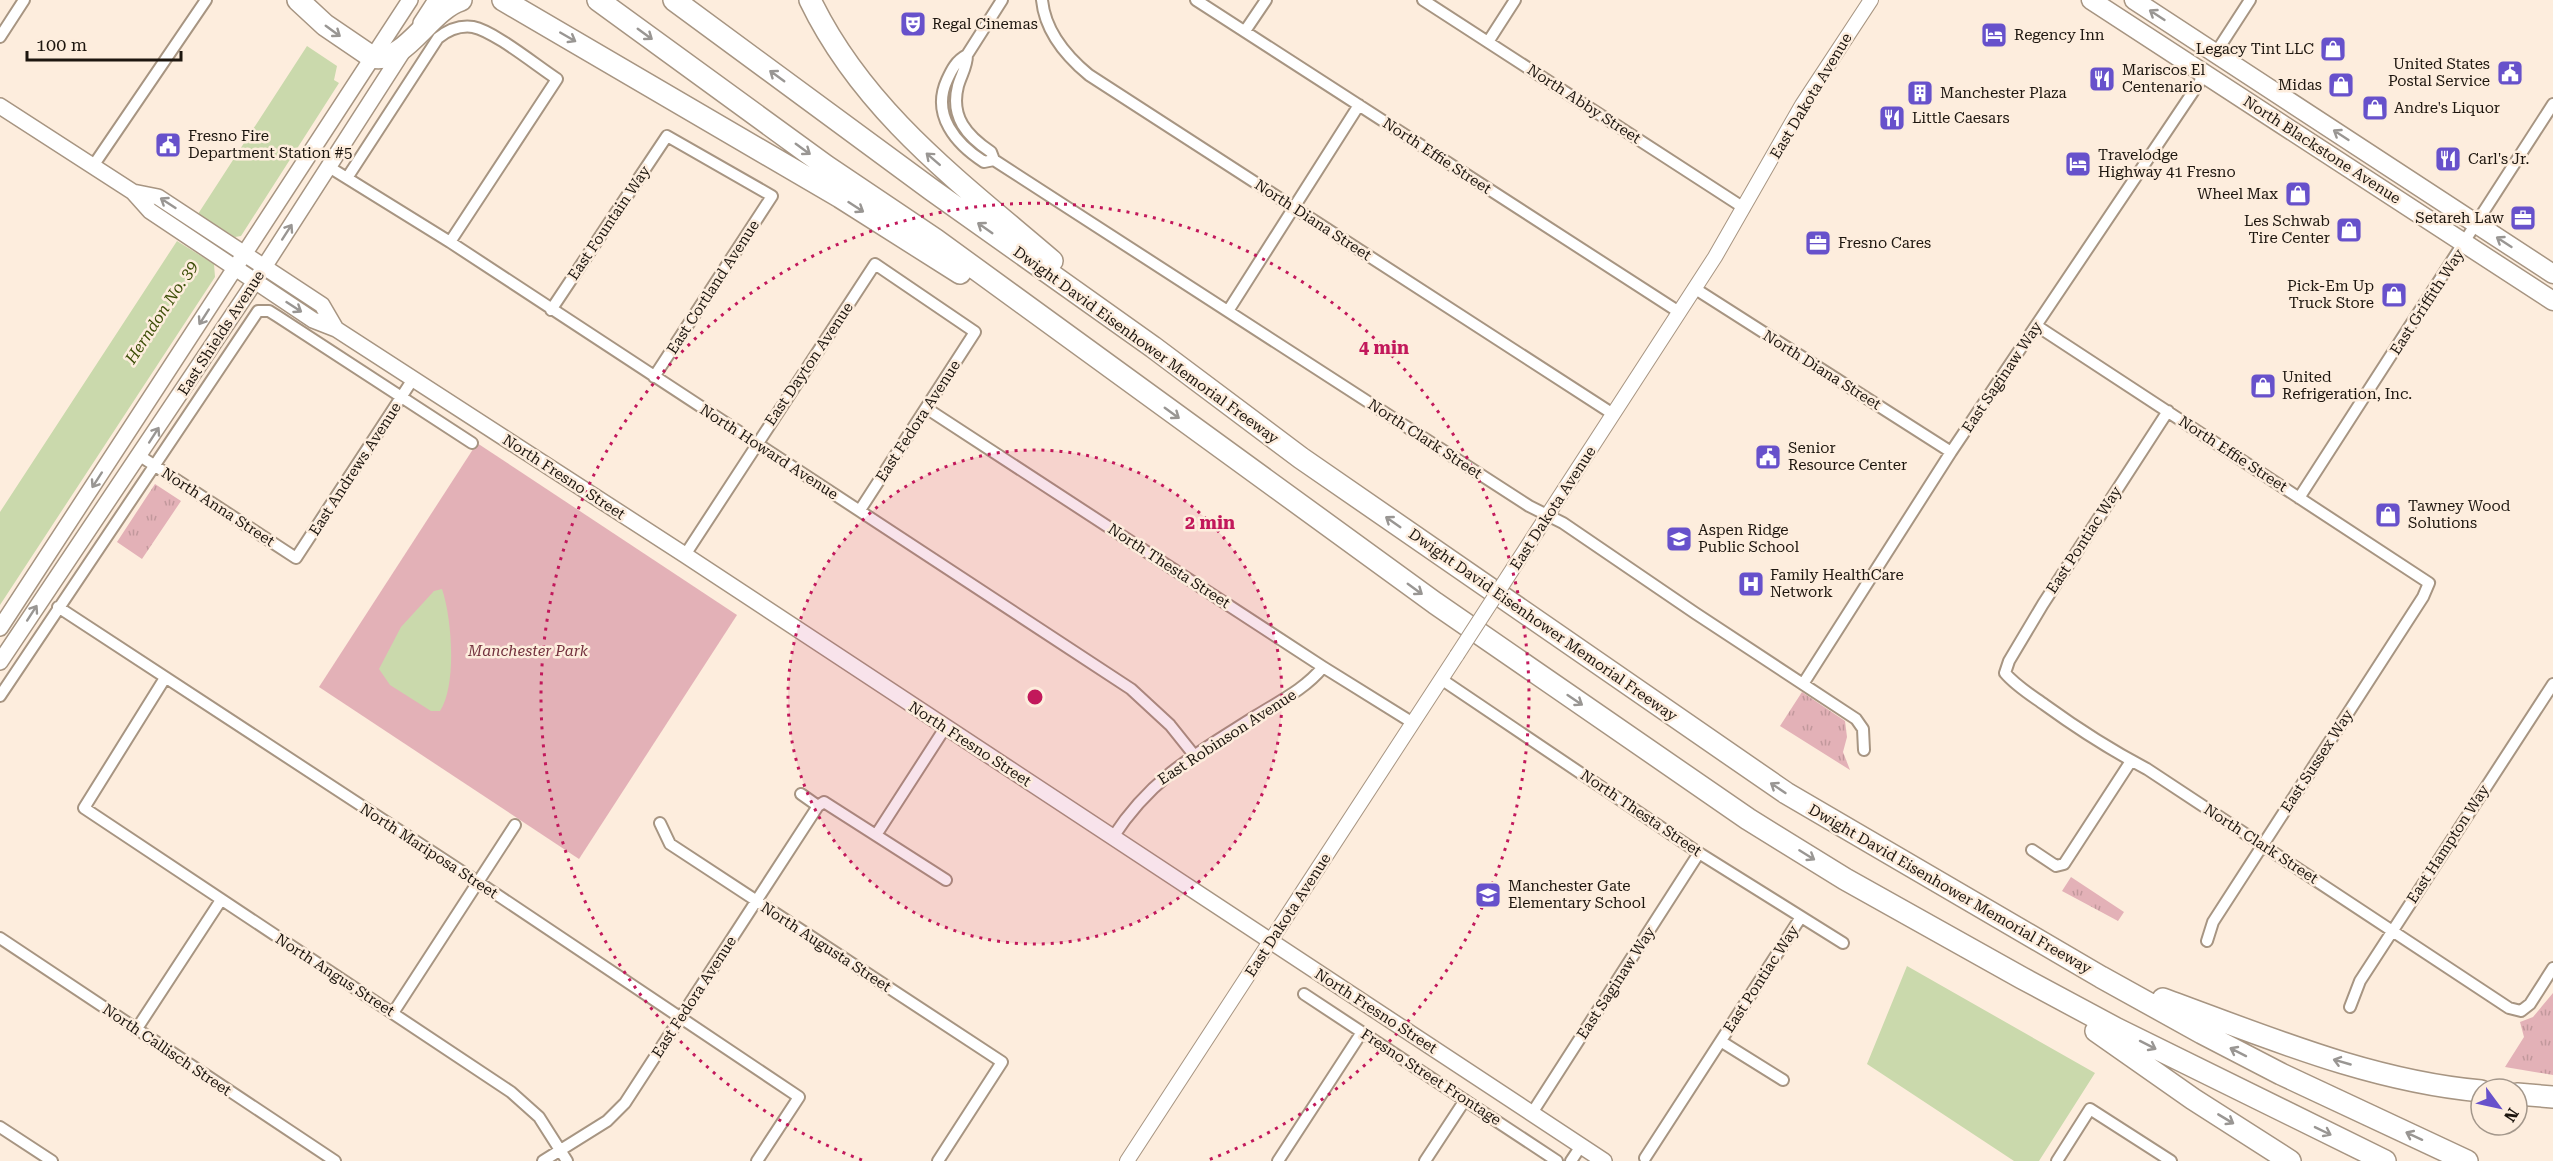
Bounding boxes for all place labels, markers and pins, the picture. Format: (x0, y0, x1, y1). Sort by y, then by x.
theatre icon: Regal Cinemas (898, 9, 928, 39)
place label: Regal Cinemas (932, 15, 1038, 33)
hotel icon: Regency Inn (1979, 20, 2009, 50)
place label: Regency Inn (2014, 26, 2105, 44)
shop icon: Legacy Tint LLC (2318, 34, 2348, 64)
place label: Legacy Tint LLC (2196, 40, 2314, 58)
place label: United States Postal Service (2388, 55, 2490, 90)
public building icon: United States Postal Service (2495, 58, 2525, 88)
place label: Mariscos El Centenario (2122, 61, 2205, 96)
restaurant icon: Mariscos El Centenario (2087, 64, 2117, 94)
shop icon: Midas (2326, 70, 2356, 100)
place label: Midas (2278, 76, 2322, 94)
building icon: Manchester Plaza (1905, 78, 1935, 108)
place label: Manchester Plaza (1940, 84, 2067, 102)
shop icon: Andre's Liquor (2360, 93, 2390, 123)
place label: Andre's Liquor (2394, 99, 2500, 117)
restaurant icon: Little Caesars (1877, 103, 1907, 133)
place label: Little Caesars (1912, 109, 2010, 127)
place label: Fresno Fire Department Station #5 (188, 127, 352, 162)
public building icon: Fresno Fire Department Station #5 (153, 130, 183, 160)
restaurant icon: Carl's Jr. (2433, 144, 2463, 174)
place label: Travelodge Highway 41 Fresno (2098, 146, 2236, 181)
hotel icon: Travelodge Highway 41 Fresno (2063, 149, 2093, 179)
place label: Carl's Jr. (2468, 150, 2529, 168)
shop icon: Wheel Max (2283, 179, 2313, 209)
place label: Wheel Max (2197, 185, 2278, 203)
office icon: Setareh Law (2508, 203, 2538, 233)
place label: Setareh Law (2415, 209, 2505, 227)
place label: Les Schwab Tire Center (2244, 212, 2330, 247)
shop icon: Les Schwab Tire Center (2334, 215, 2364, 245)
office icon: Fresno Cares (1803, 228, 1833, 258)
place label: Fresno Cares (1838, 234, 1931, 252)
place label: Pick-Em Up Truck Store (2287, 277, 2374, 312)
shop icon: Pick-Em Up Truck Store (2379, 280, 2409, 310)
place label: United Refrigeration, Inc. (2282, 368, 2412, 403)
shop icon: United Refrigeration, Inc. (2248, 371, 2278, 401)
place label: Senior Resource Center (1788, 439, 1907, 474)
public building icon: Senior Resource Center (1753, 442, 1783, 472)
place label: Tawney Wood Solutions (2408, 497, 2511, 532)
shop icon: Tawney Wood Solutions (2373, 500, 2403, 530)
place label: Aspen Ridge Public School (1698, 521, 1800, 556)
school or university icon: Aspen Ridge Public School (1664, 524, 1694, 554)
place label: Family HealthCare Network (1770, 566, 1904, 601)
hospital icon: Family HealthCare Network (1736, 569, 1766, 599)
centre of rings (1025, 687, 1045, 707)
place label: Manchester Gate Elementary School (1508, 877, 1646, 912)
school or university icon: Manchester Gate Elementary School (1473, 880, 1503, 910)

